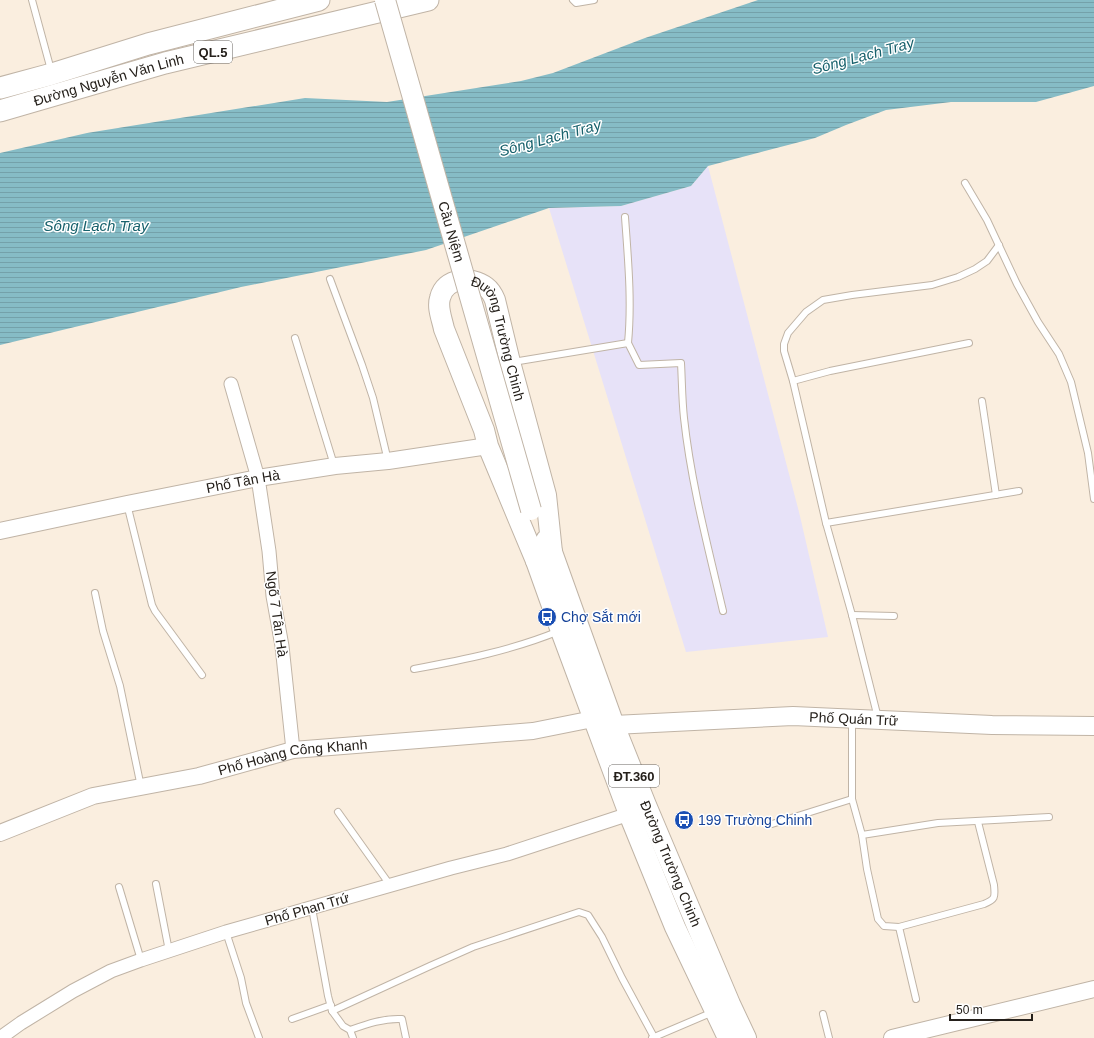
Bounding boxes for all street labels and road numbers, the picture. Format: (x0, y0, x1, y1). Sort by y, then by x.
road number: QL.5 (194, 41, 232, 63)
street label: Đường Nguyễn Văn Linh (32, 51, 185, 109)
street label: Cầu Niệm (435, 200, 468, 264)
street label: Đường Trường Chinh (469, 273, 528, 403)
street label: Phố Tân Hà (205, 467, 281, 496)
street label: Ngõ 7 Tân Hà (263, 570, 291, 658)
street label: Phố Quán Trữ (809, 709, 898, 729)
street label: Phố Hoàng Công Khanh (216, 736, 368, 778)
road number: ĐT.360 (609, 765, 659, 787)
street label: Đường Trường Chinh (637, 798, 704, 929)
street label: Phố Phan Trứ (263, 889, 351, 929)

